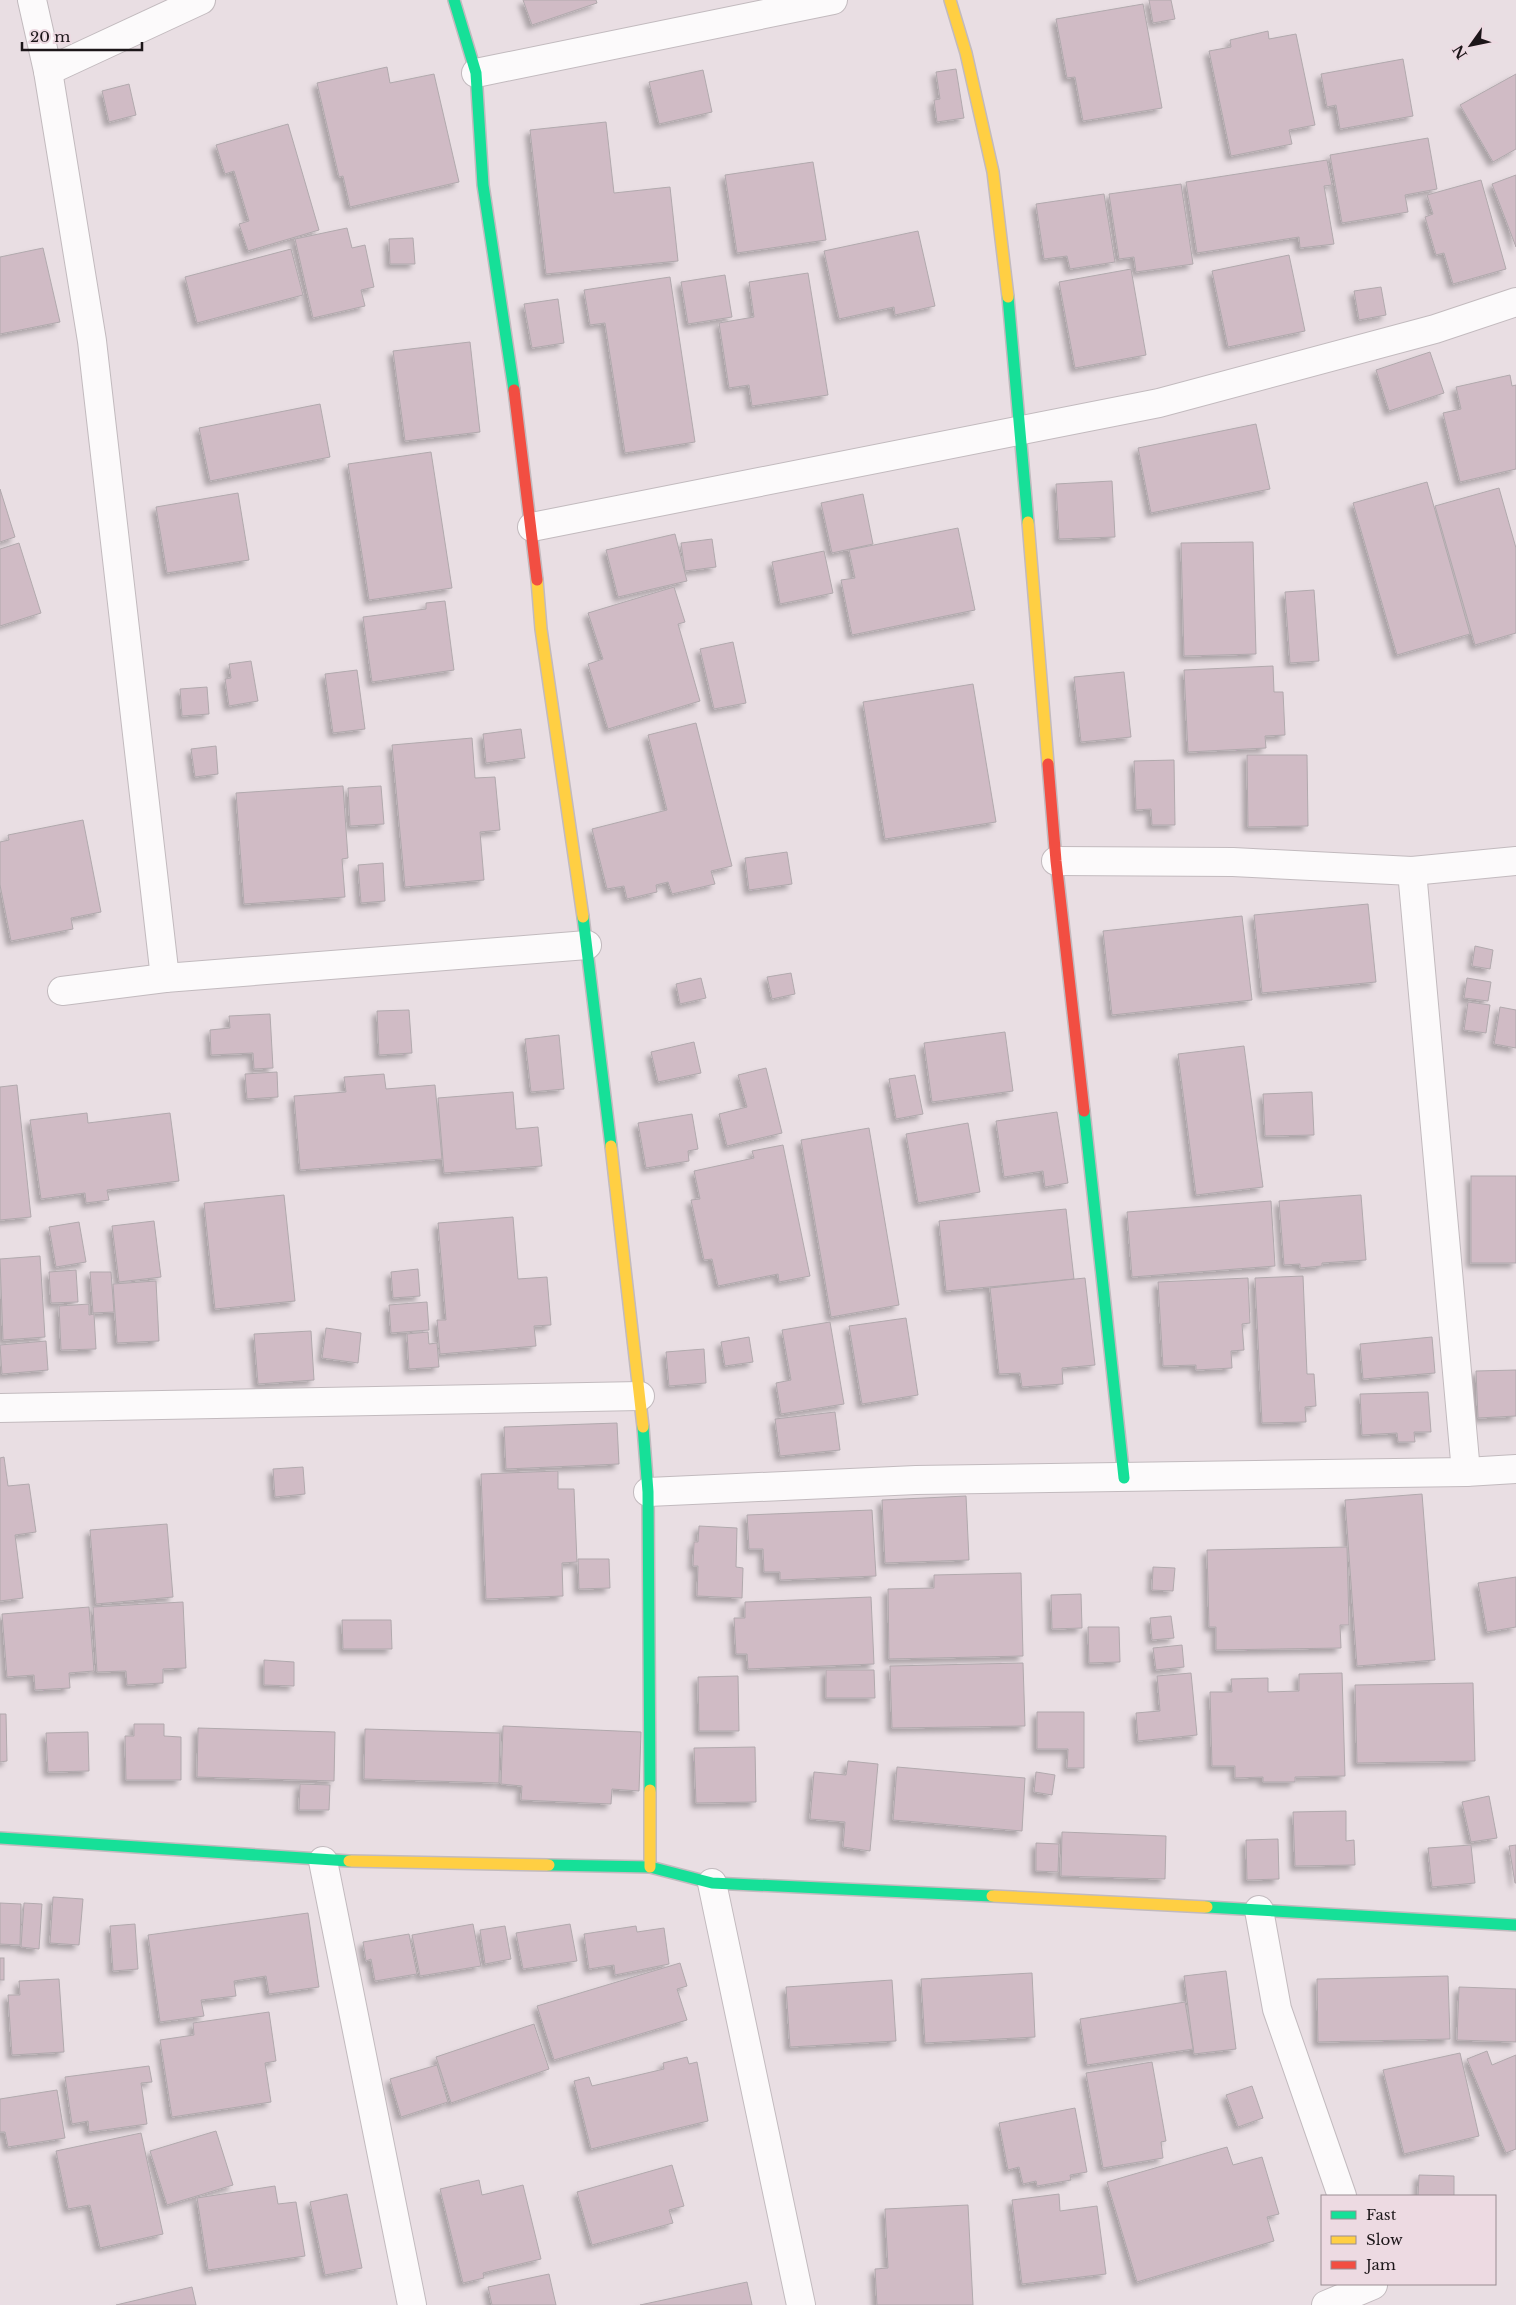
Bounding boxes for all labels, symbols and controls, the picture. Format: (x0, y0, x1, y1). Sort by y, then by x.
scale bar (22, 20, 142, 52)
north arrow (1446, 20, 1496, 70)
text: 20 m (30, 27, 70, 46)
text: N (1449, 42, 1471, 63)
legend (1321, 2195, 1496, 2285)
text: Fast (1366, 2205, 1397, 2224)
text: Slow (1366, 2230, 1403, 2249)
text: Jam (1364, 2255, 1396, 2274)

